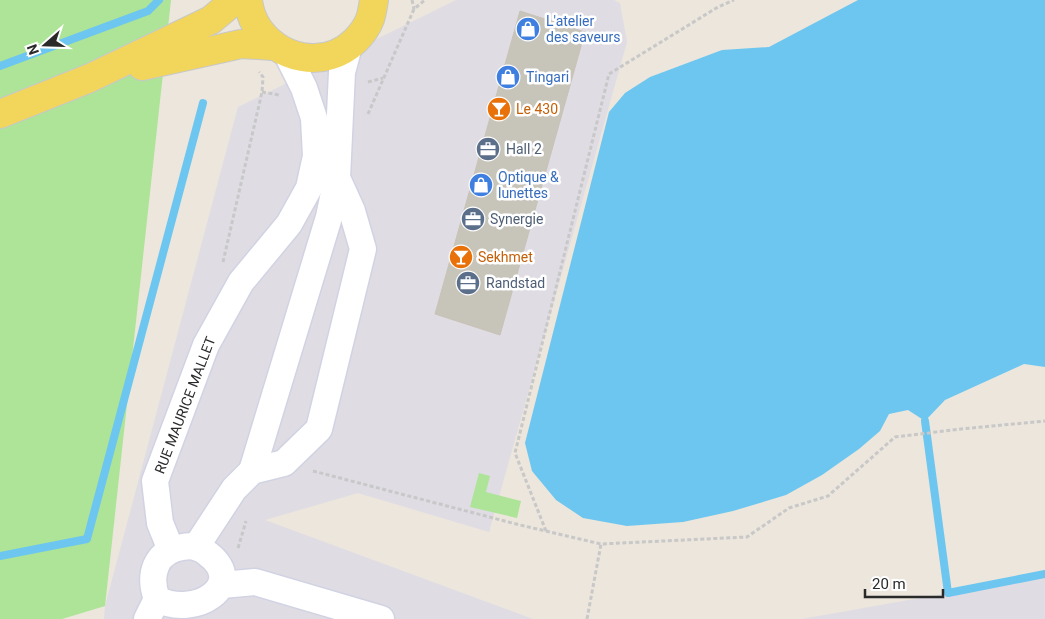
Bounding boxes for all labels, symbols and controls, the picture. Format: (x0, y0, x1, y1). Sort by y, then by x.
place label: L'atelier des saveurs (546, 13, 621, 45)
shop icon: L'atelier des saveurs (515, 16, 541, 42)
north arrow (20, 20, 70, 70)
text: N (24, 42, 42, 57)
shop icon: Tingari (495, 64, 521, 90)
place label: Tingari (526, 69, 569, 85)
bar icon: Le 430 (486, 96, 512, 122)
place label: Le 430 (516, 101, 558, 117)
office icon: Hall 2 (475, 136, 501, 162)
place label: Hall 2 (506, 141, 542, 157)
place label: Optique & lunettes (498, 169, 559, 201)
shop icon: Optique & lunettes (468, 172, 494, 198)
office icon: Synergie (460, 206, 486, 232)
place label: Synergie (490, 211, 543, 227)
bar icon: Sekhmet (448, 244, 474, 270)
place label: Sekhmet (478, 249, 533, 265)
office icon: Randstad (455, 270, 481, 296)
place label: Randstad (486, 275, 545, 291)
street label: RUE MAURICE MALLET (151, 334, 219, 476)
scale bar (865, 566, 942, 598)
text: 20 m (872, 575, 906, 593)

